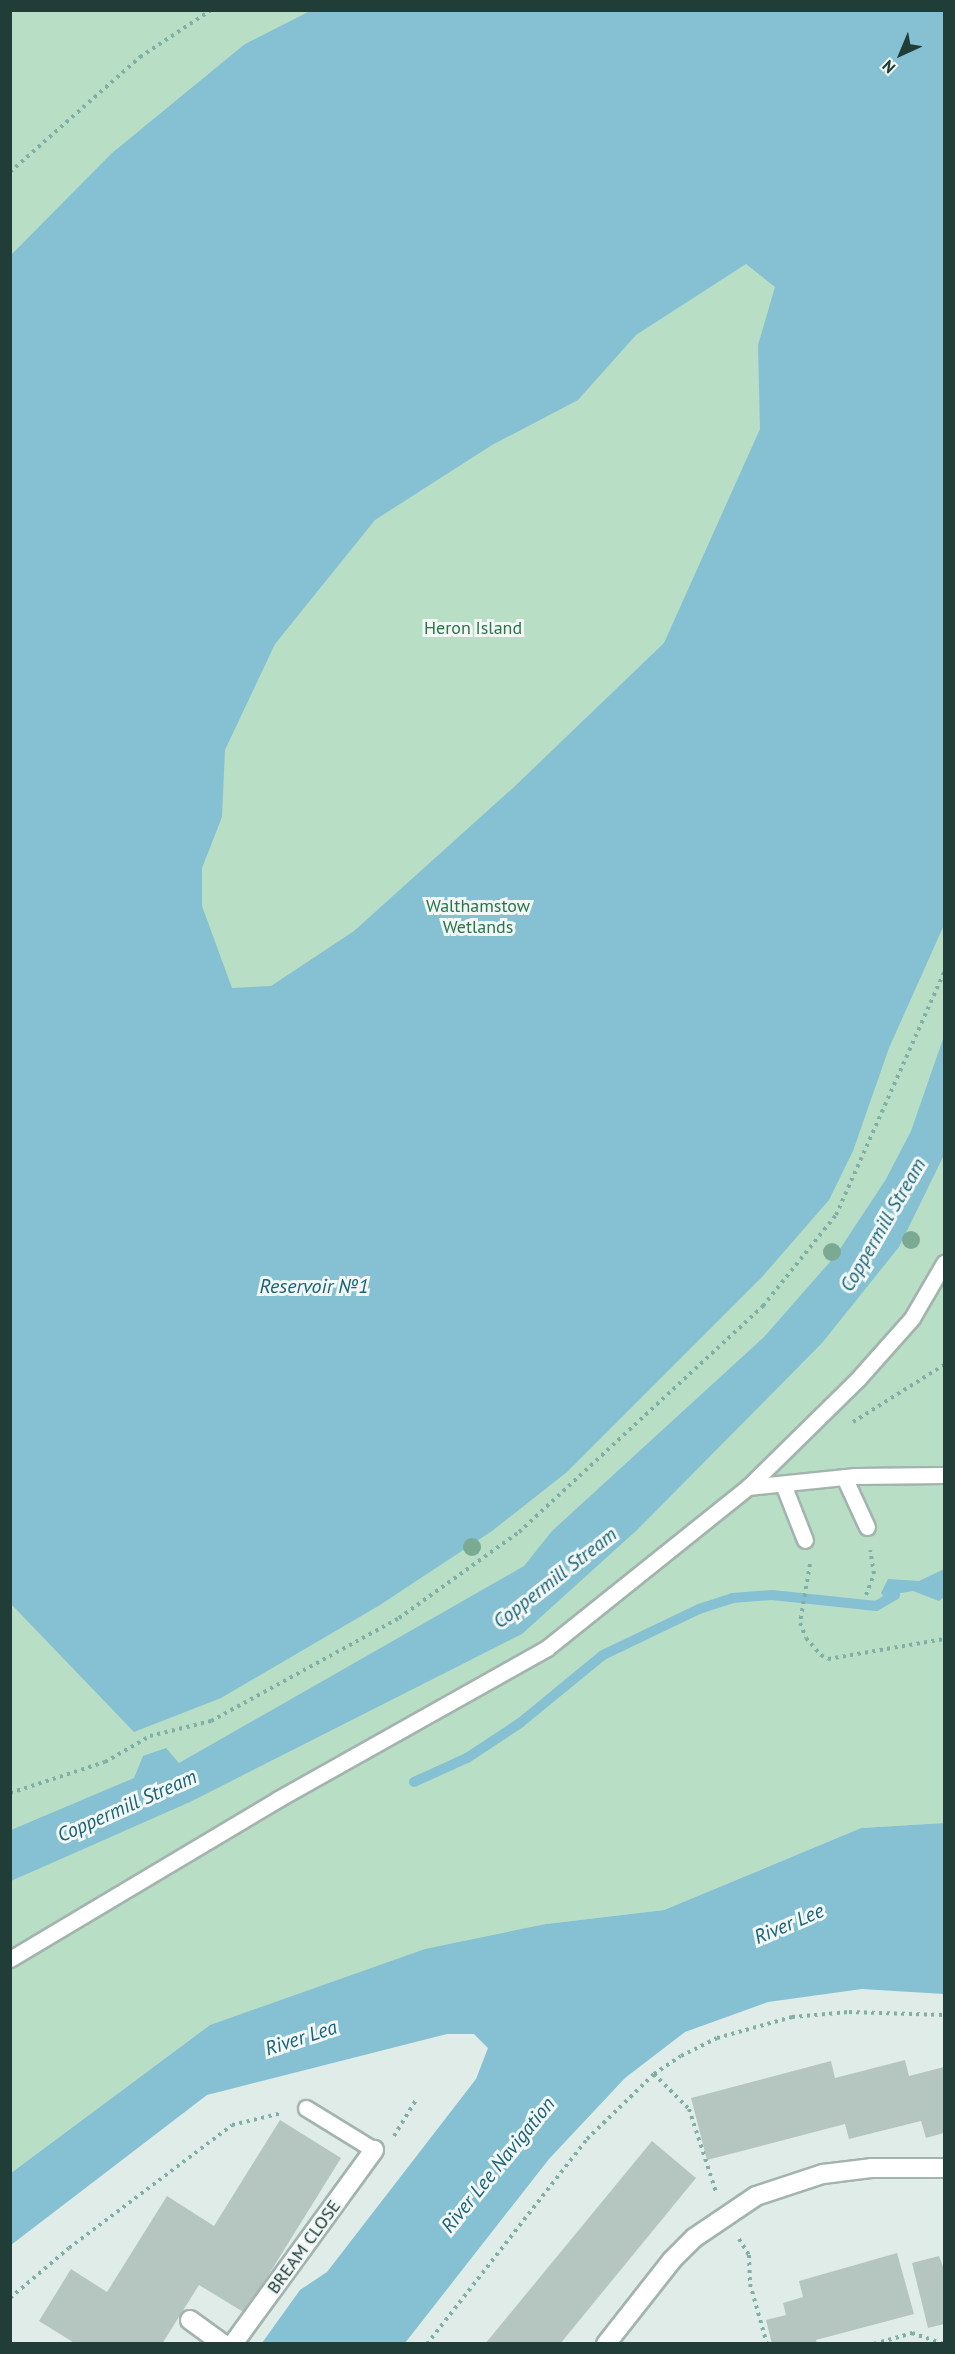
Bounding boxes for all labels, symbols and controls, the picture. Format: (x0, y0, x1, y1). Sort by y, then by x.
north arrow (871, 24, 931, 84)
text: N (878, 56, 899, 78)
park label: Heron Island (424, 617, 522, 639)
park label: Walthamstow Wetlands (426, 896, 530, 938)
water label: Coppermill Stream (835, 1154, 931, 1296)
water label: Reservoir №1 (259, 1274, 369, 1298)
water label: Coppermill Stream (489, 1522, 621, 1634)
water label: Coppermill Stream (54, 1765, 200, 1847)
water label: River Lee (750, 1899, 828, 1949)
water label: River Lea (262, 2015, 340, 2061)
water label: River Lee Navigation (436, 2092, 560, 2238)
street label: BREAM CLOSE (263, 2196, 345, 2298)

